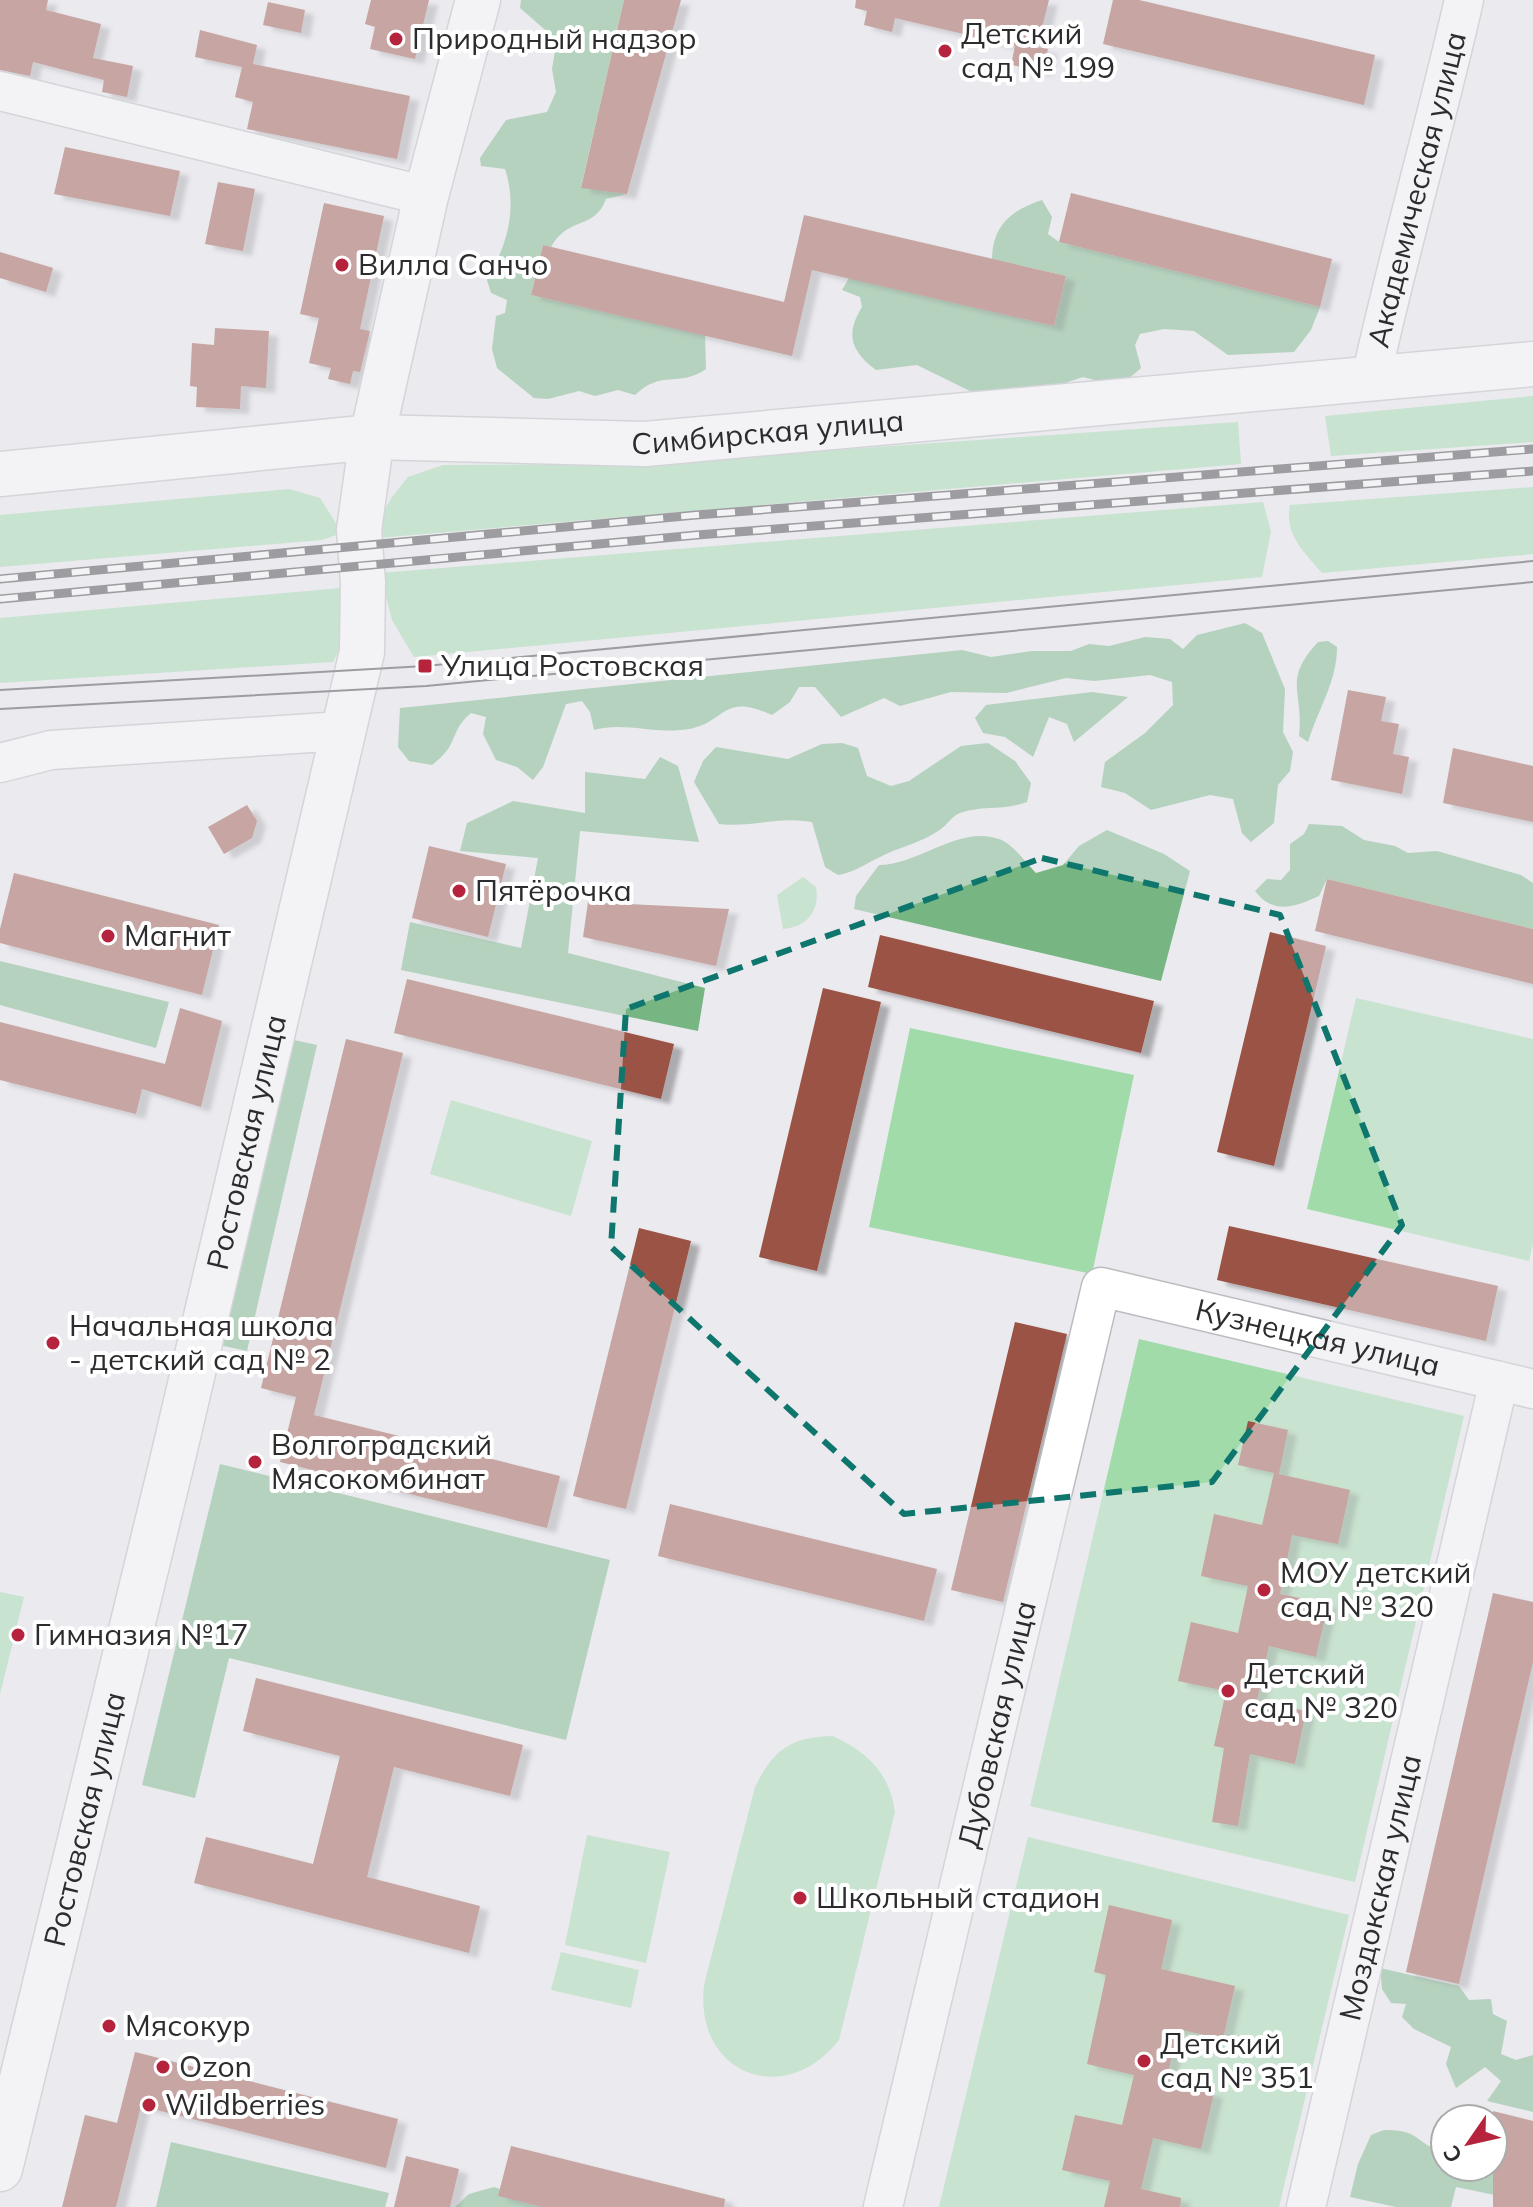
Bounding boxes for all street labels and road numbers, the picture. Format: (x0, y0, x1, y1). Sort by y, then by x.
street label: Академическая улица (1359, 28, 1474, 351)
street label: Симбирская улица (631, 401, 905, 462)
street label: Ростовская улица (198, 1011, 294, 1273)
street label: Кузнецкая улица (1192, 1290, 1444, 1384)
street label: Дубовская улица (949, 1597, 1044, 1851)
street label: Ростовская улица (35, 1688, 133, 1950)
street label: Моздокская улица (1330, 1751, 1429, 2024)

